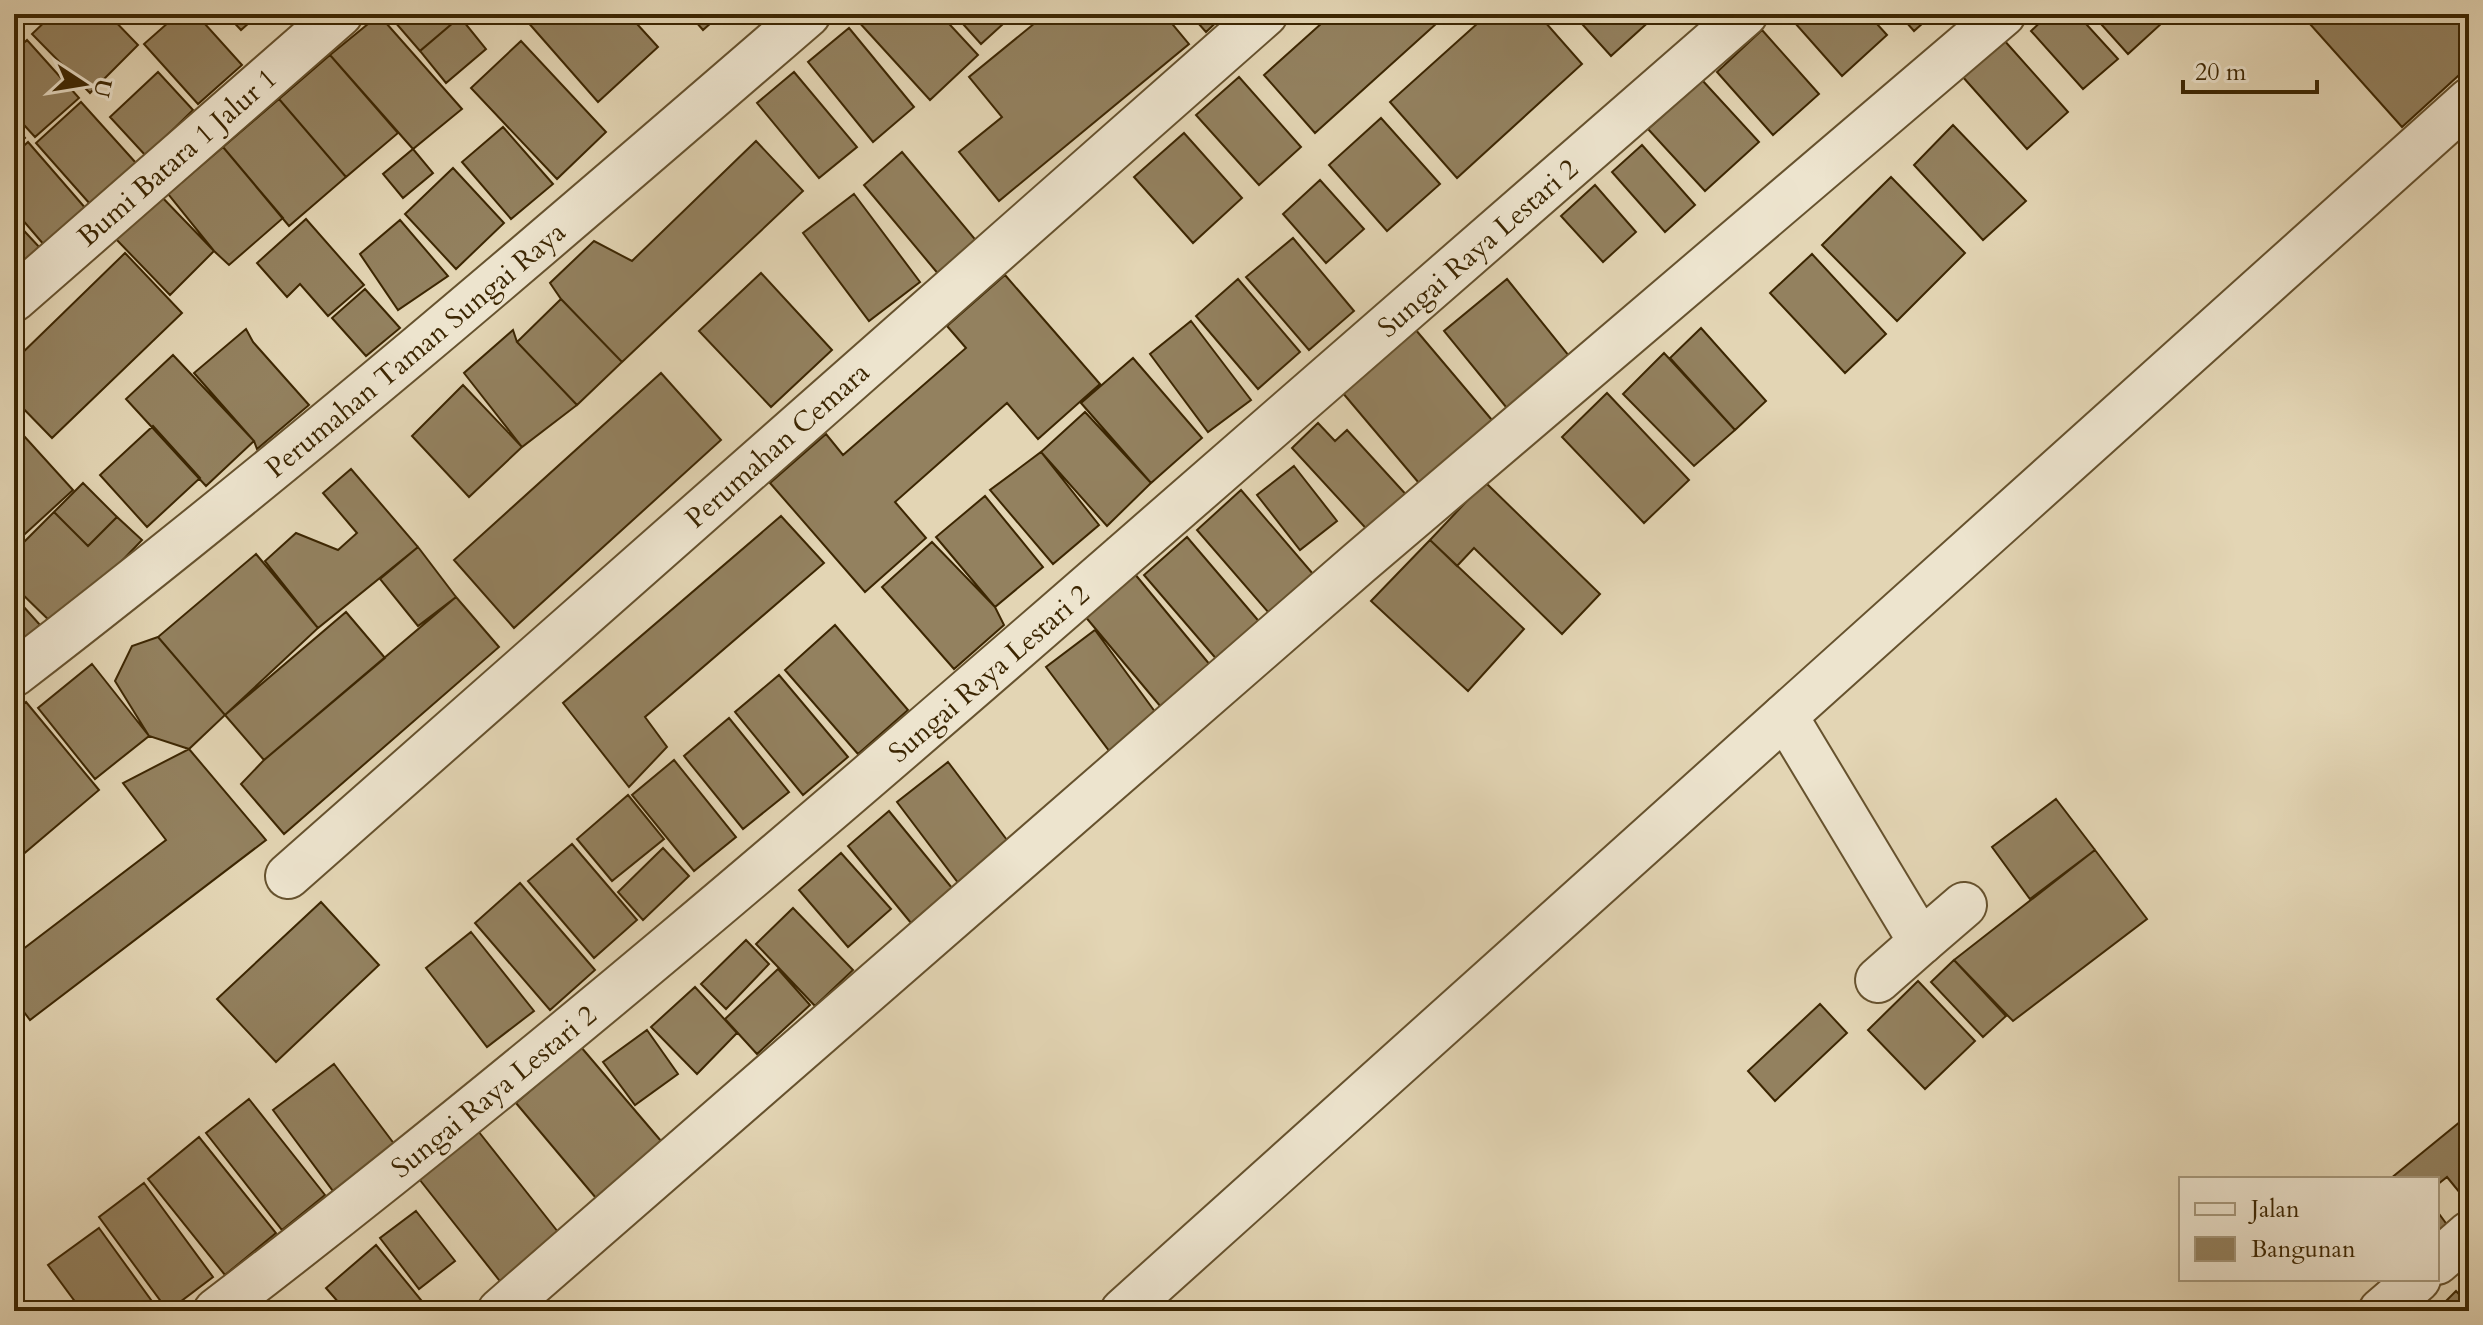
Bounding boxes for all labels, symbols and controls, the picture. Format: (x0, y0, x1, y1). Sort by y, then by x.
north arrow (44, 44, 124, 124)
scale bar (2183, 44, 2317, 94)
text: 20 m (2195, 56, 2247, 89)
street label: Bumi Batara 1 Jalur 1 (69, 60, 285, 255)
text: U (86, 76, 119, 100)
street label: Sungai Raya Lestari 2 (1370, 150, 1586, 346)
street label: Perumahan Taman Sungai Raya (258, 213, 574, 487)
street label: Perumahan Cemara (677, 354, 878, 537)
street label: Sungai Raya Lestari 2 (880, 576, 1098, 771)
street label: Sungai Raya Lestari 2 (383, 997, 605, 1187)
legend (2179, 1177, 2439, 1281)
text: Jalan (2248, 1193, 2300, 1226)
text: Bangunan (2251, 1233, 2356, 1266)

